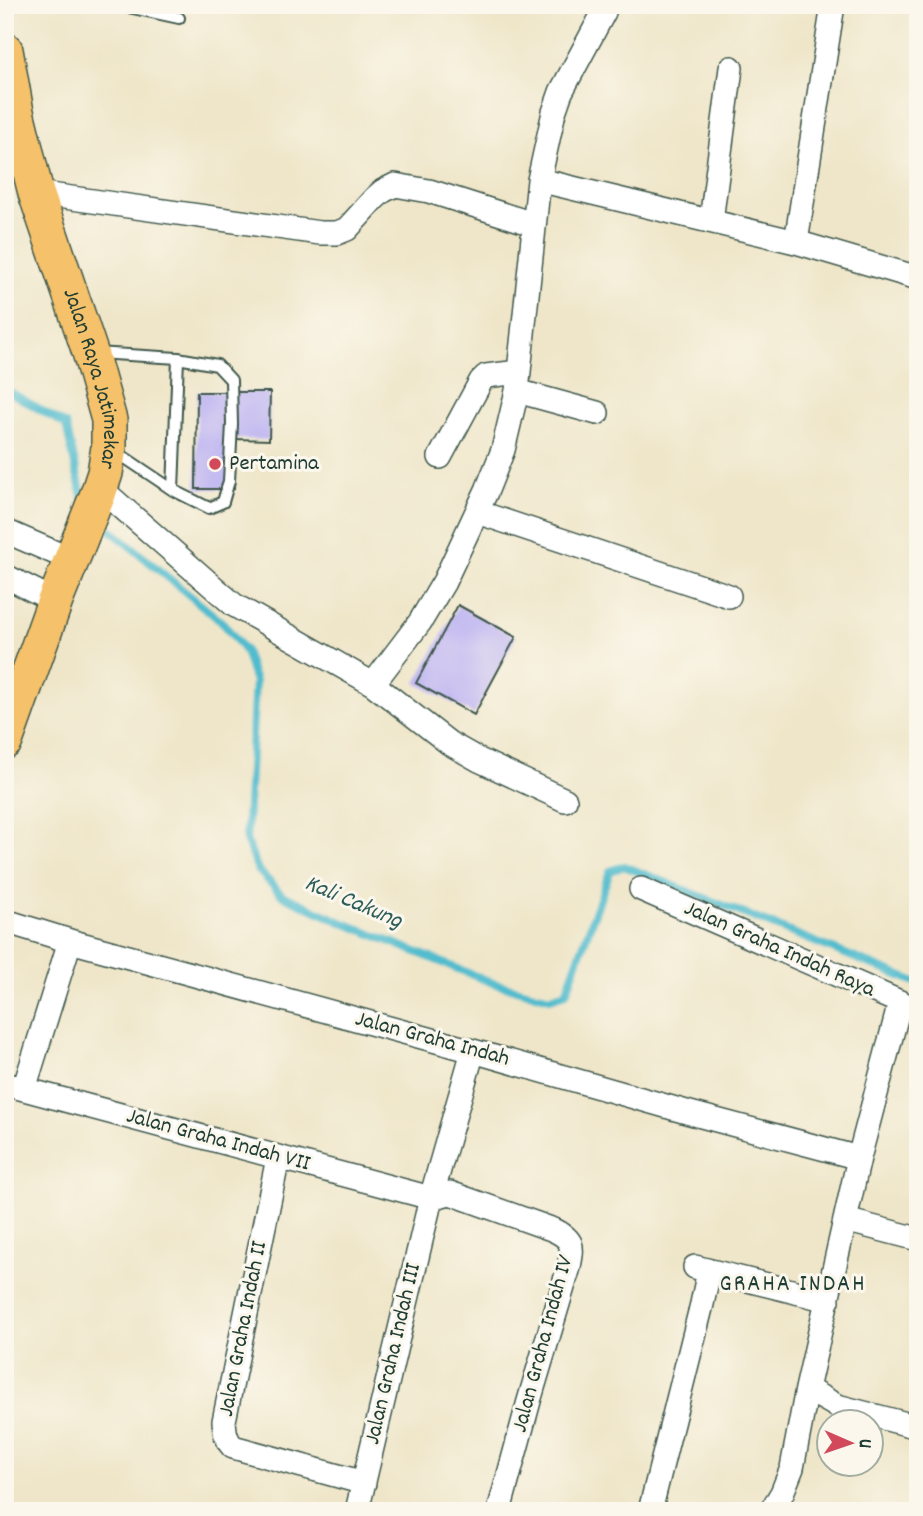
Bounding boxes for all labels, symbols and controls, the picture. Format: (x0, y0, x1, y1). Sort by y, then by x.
street label: Jalan Raya Jatimekar (53, 284, 125, 471)
place label: Pertamina (229, 448, 320, 481)
marker: Pertamina (207, 456, 223, 472)
water label: Kali Cakung (299, 867, 408, 939)
street label: Jalan Graha Indah Raya (678, 893, 881, 1007)
street label: Jalan Graha Indah (351, 1004, 513, 1076)
street label: Jalan Graha Indah VII (122, 1101, 314, 1181)
street label: Jalan Graha Indah II (211, 1238, 277, 1420)
street label: Jalan Graha Indah IV (504, 1252, 584, 1436)
street label: Jalan Graha Indah III (357, 1260, 431, 1448)
district label: GRAHA INDAH (720, 1268, 866, 1302)
north arrow (814, 1408, 884, 1478)
text: U (850, 1438, 877, 1449)

